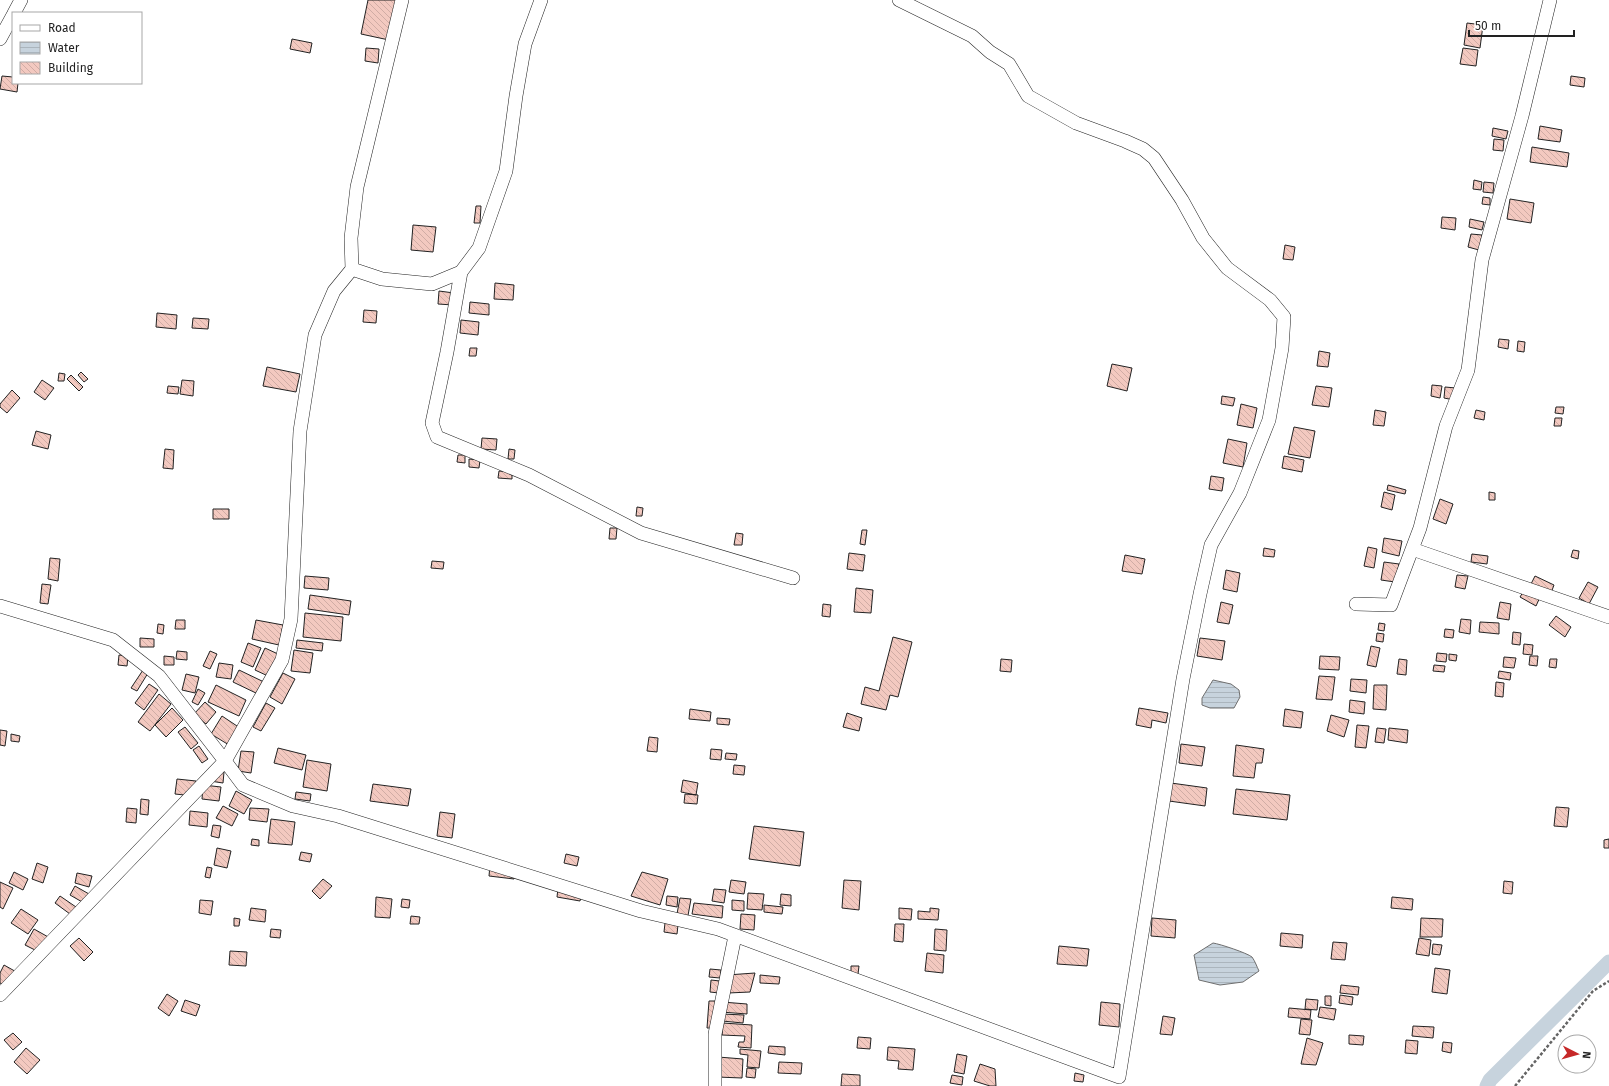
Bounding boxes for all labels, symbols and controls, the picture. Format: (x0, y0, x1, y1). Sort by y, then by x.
legend (12, 12, 142, 84)
scale bar (1469, 12, 1574, 38)
text: 50 m (1475, 19, 1501, 33)
text: Road (48, 21, 76, 35)
text: Water (48, 41, 80, 55)
text: Building (48, 61, 94, 75)
north arrow (1557, 1034, 1597, 1074)
text: N (1580, 1051, 1593, 1059)

